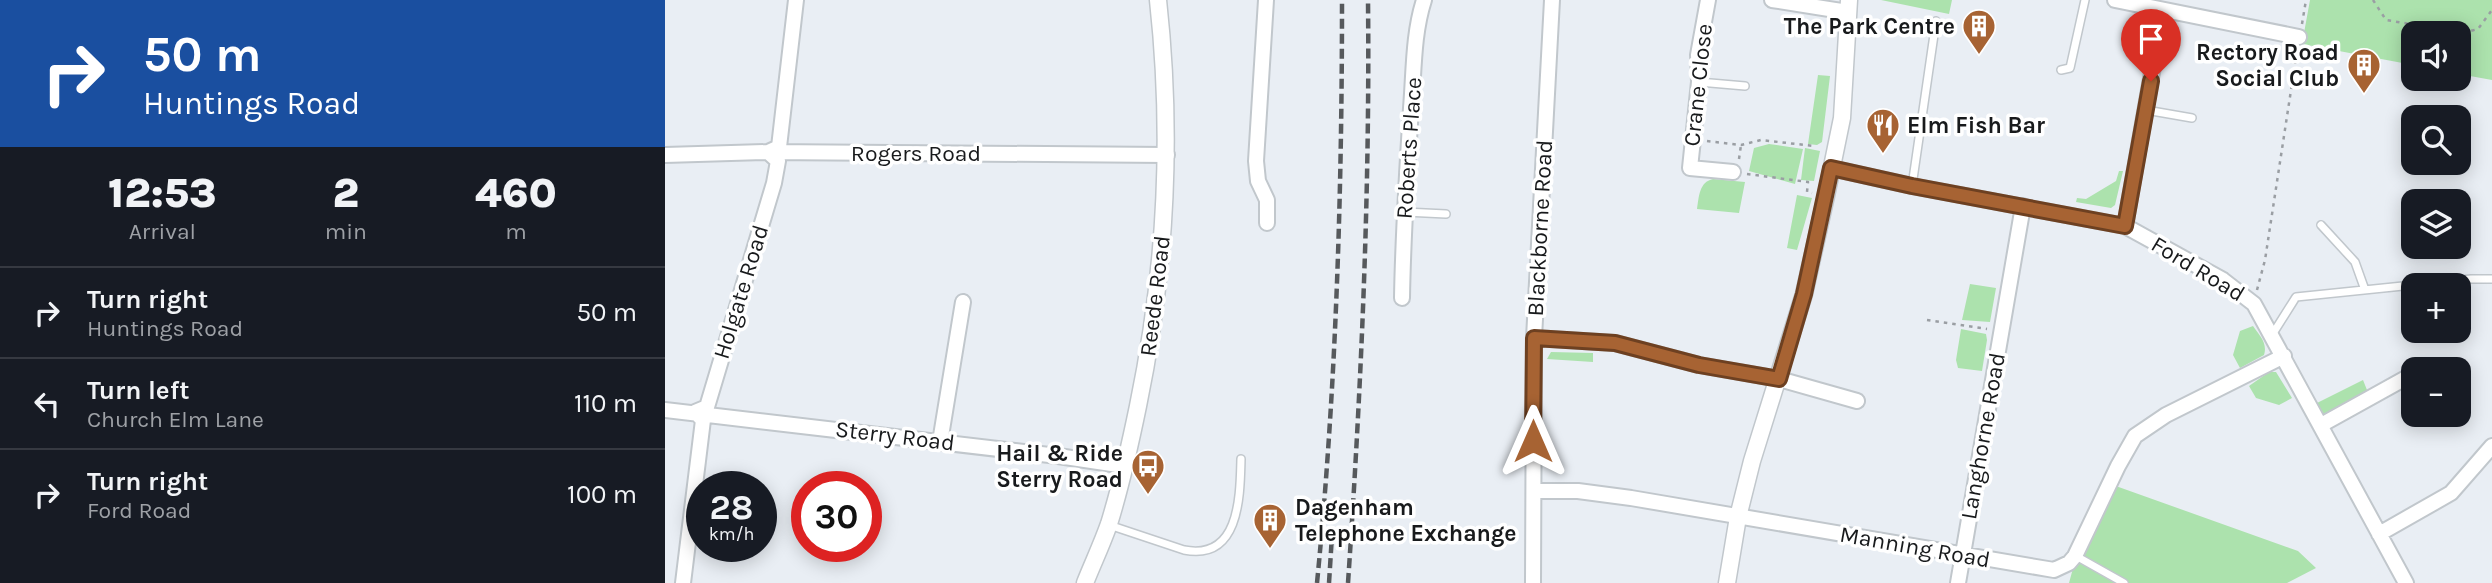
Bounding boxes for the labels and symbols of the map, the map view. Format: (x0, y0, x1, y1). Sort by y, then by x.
building icon: The Park Centre (1960, 7, 1998, 56)
pin (2121, 9, 2181, 81)
place label: The Park Centre (1784, 13, 1955, 40)
street label: Crane Close (1678, 22, 1718, 148)
place label: Rectory Road Social Club (2196, 39, 2339, 92)
building icon: Rectory Road Social Club (2345, 46, 2383, 95)
street label: Roberts Place (1391, 76, 1427, 220)
restaurant icon: Elm Fish Bar (1864, 106, 1902, 155)
place label: Elm Fish Bar (1907, 112, 2045, 139)
street label: Blackborne Road (1522, 139, 1558, 317)
street label: Rogers Road (851, 140, 981, 167)
street label: Holgate Road (708, 222, 774, 362)
street label: Ford Road (2146, 231, 2250, 307)
street label: Reede Road (1134, 234, 1176, 358)
street label: Langhorne Road (1955, 350, 2011, 522)
position arrow (1496, 404, 1570, 478)
street label: Sterry Road (834, 415, 956, 457)
place label: Hail & Ride Sterry Road (996, 440, 1123, 493)
bus stop icon: Hail & Ride Sterry Road (1129, 447, 1167, 496)
speed limit sign: 30 (791, 471, 882, 562)
place label: Dagenham Telephone Exchange (1295, 494, 1517, 547)
building icon: Dagenham Telephone Exchange (1251, 501, 1289, 550)
street label: Manning Road (1838, 521, 1992, 573)

